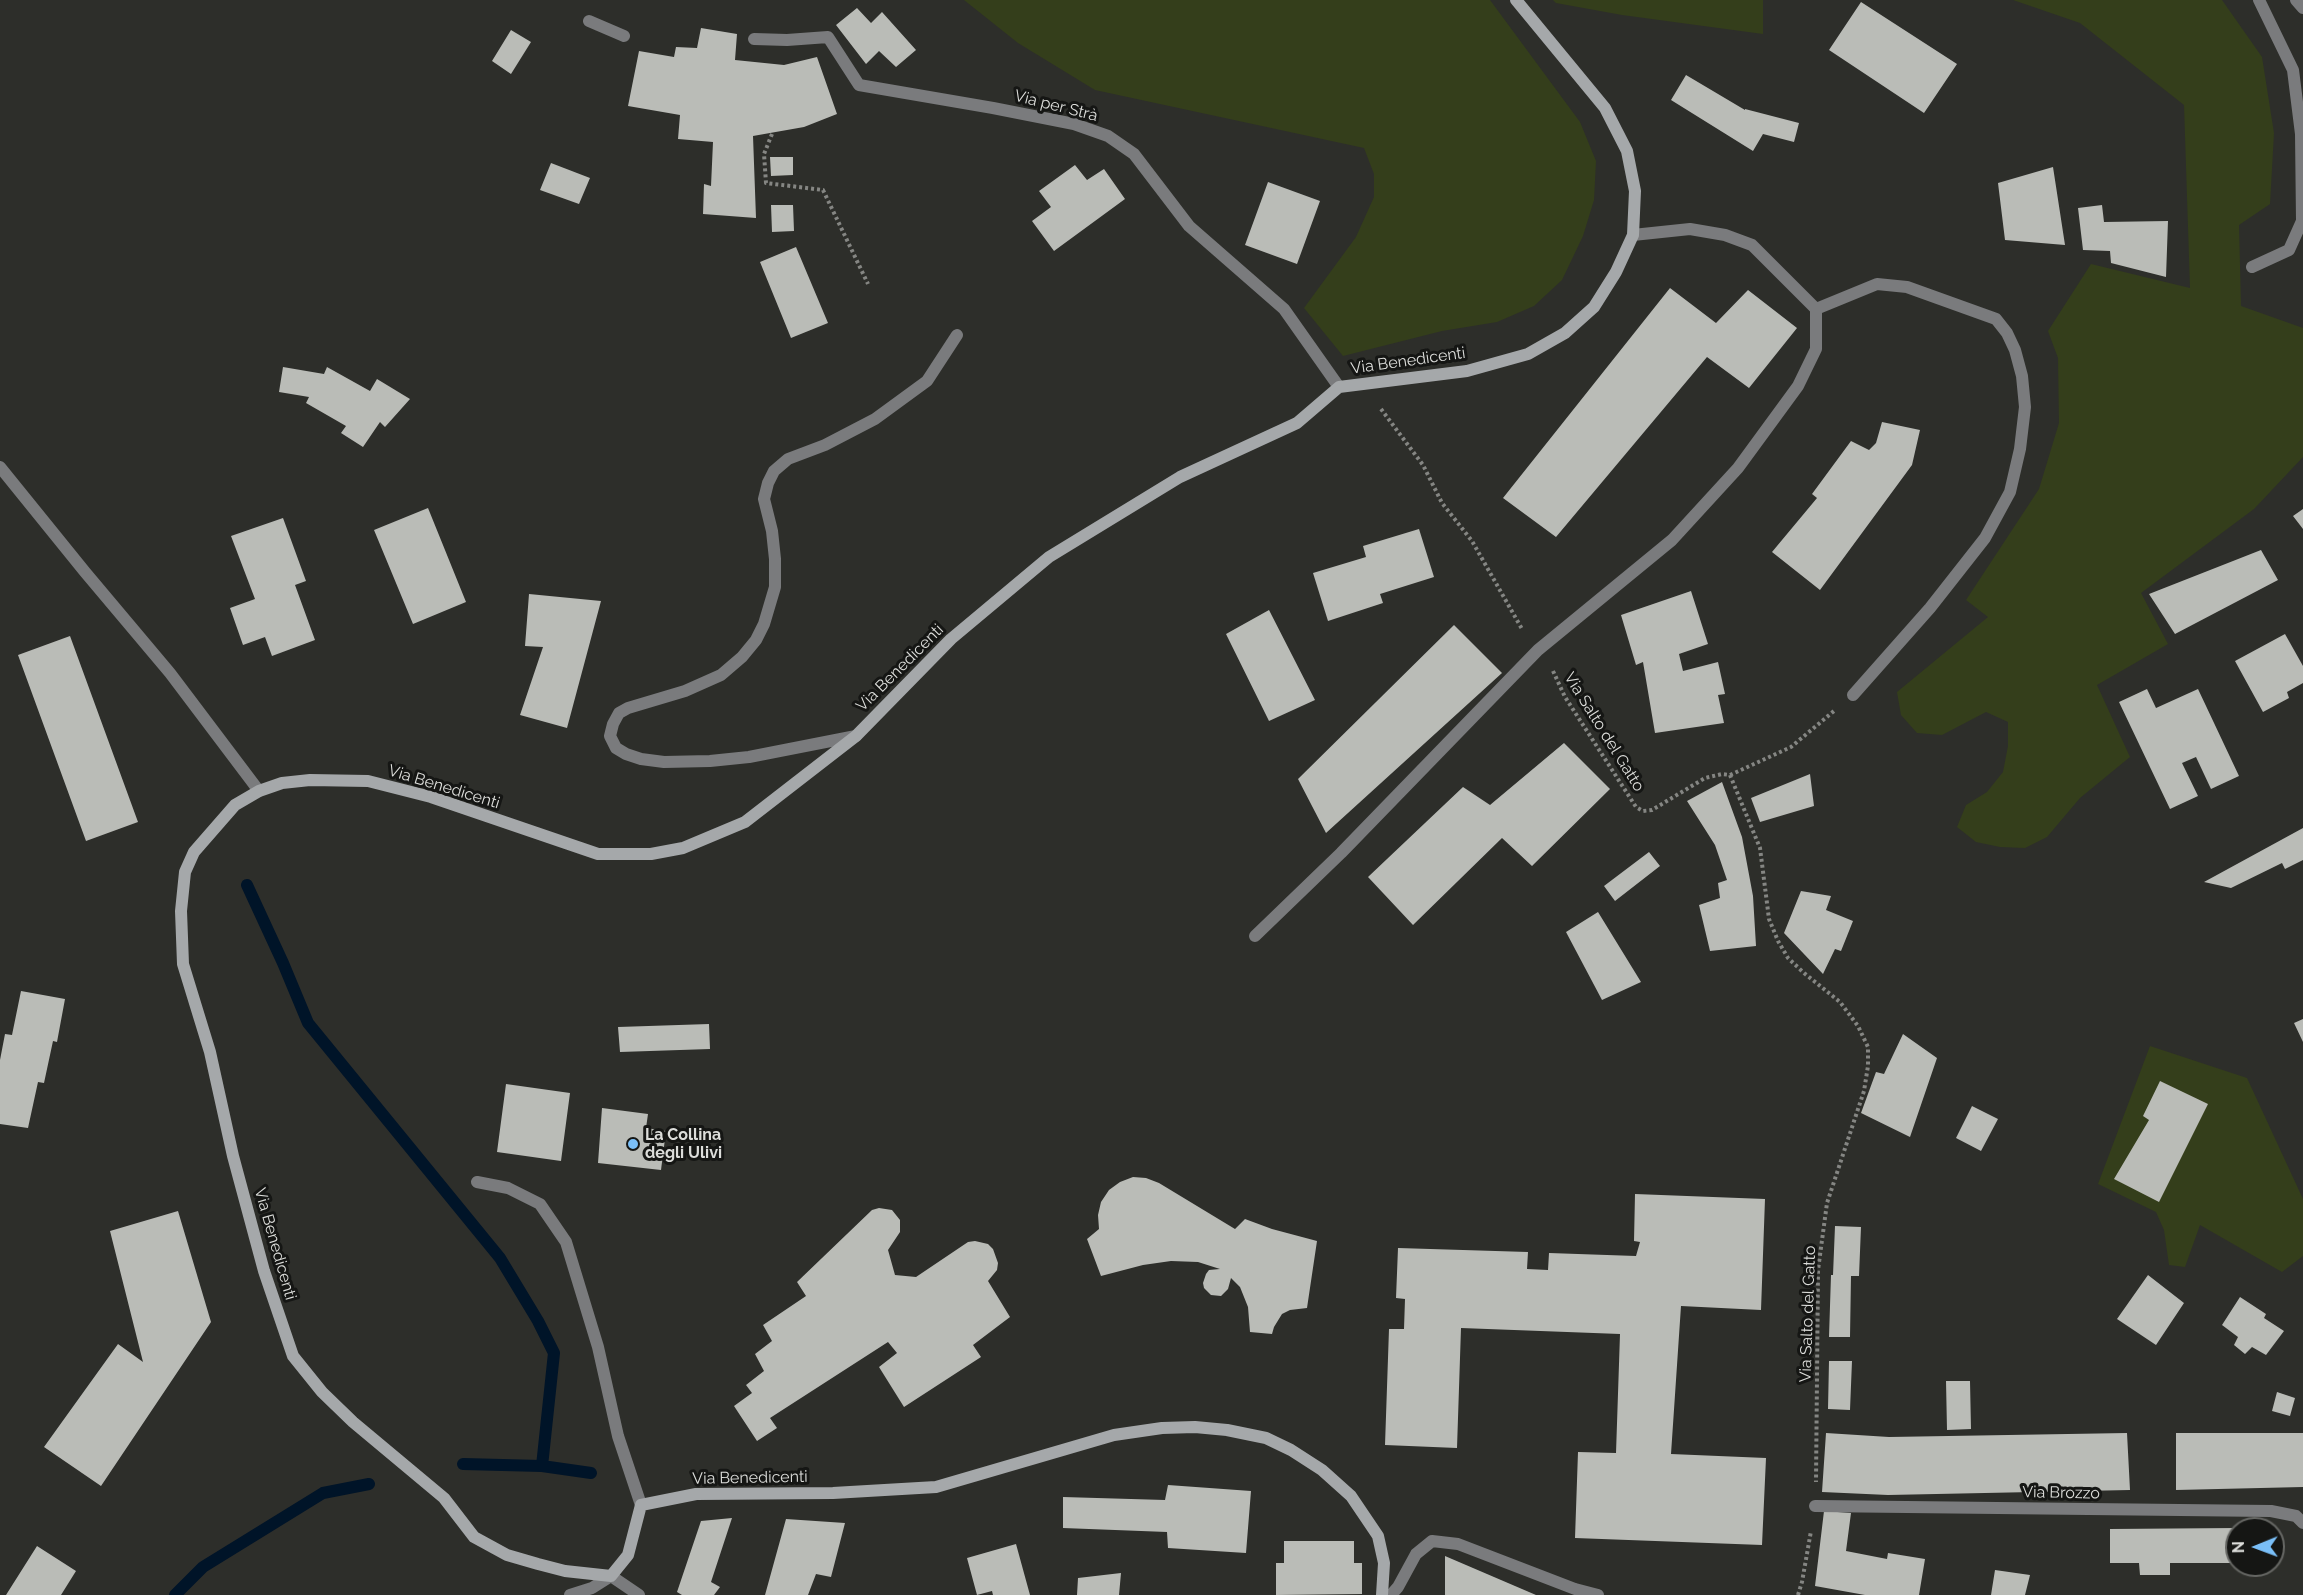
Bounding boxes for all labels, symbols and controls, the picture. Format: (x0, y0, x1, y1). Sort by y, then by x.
street label: Via per Strà (1012, 86, 1100, 126)
street label: Via Benedicenti (1349, 343, 1467, 379)
street label: Via Benedicenti (852, 620, 948, 716)
street label: Via Salto del Gatto (1560, 669, 1648, 795)
street label: Via Benedicenti (386, 761, 502, 813)
place label: La Collina degli Ulivi (645, 1125, 722, 1163)
marker: La Collina degli Ulivi (626, 1137, 640, 1151)
street label: Via Benedicenti (250, 1186, 300, 1302)
street label: Via Salto del Gatto (1796, 1245, 1820, 1383)
street label: Via Benedicenti (692, 1467, 808, 1489)
street label: Via Brozzo (2022, 1483, 2100, 1503)
north arrow (2225, 1517, 2285, 1577)
text: N (2229, 1541, 2248, 1554)

